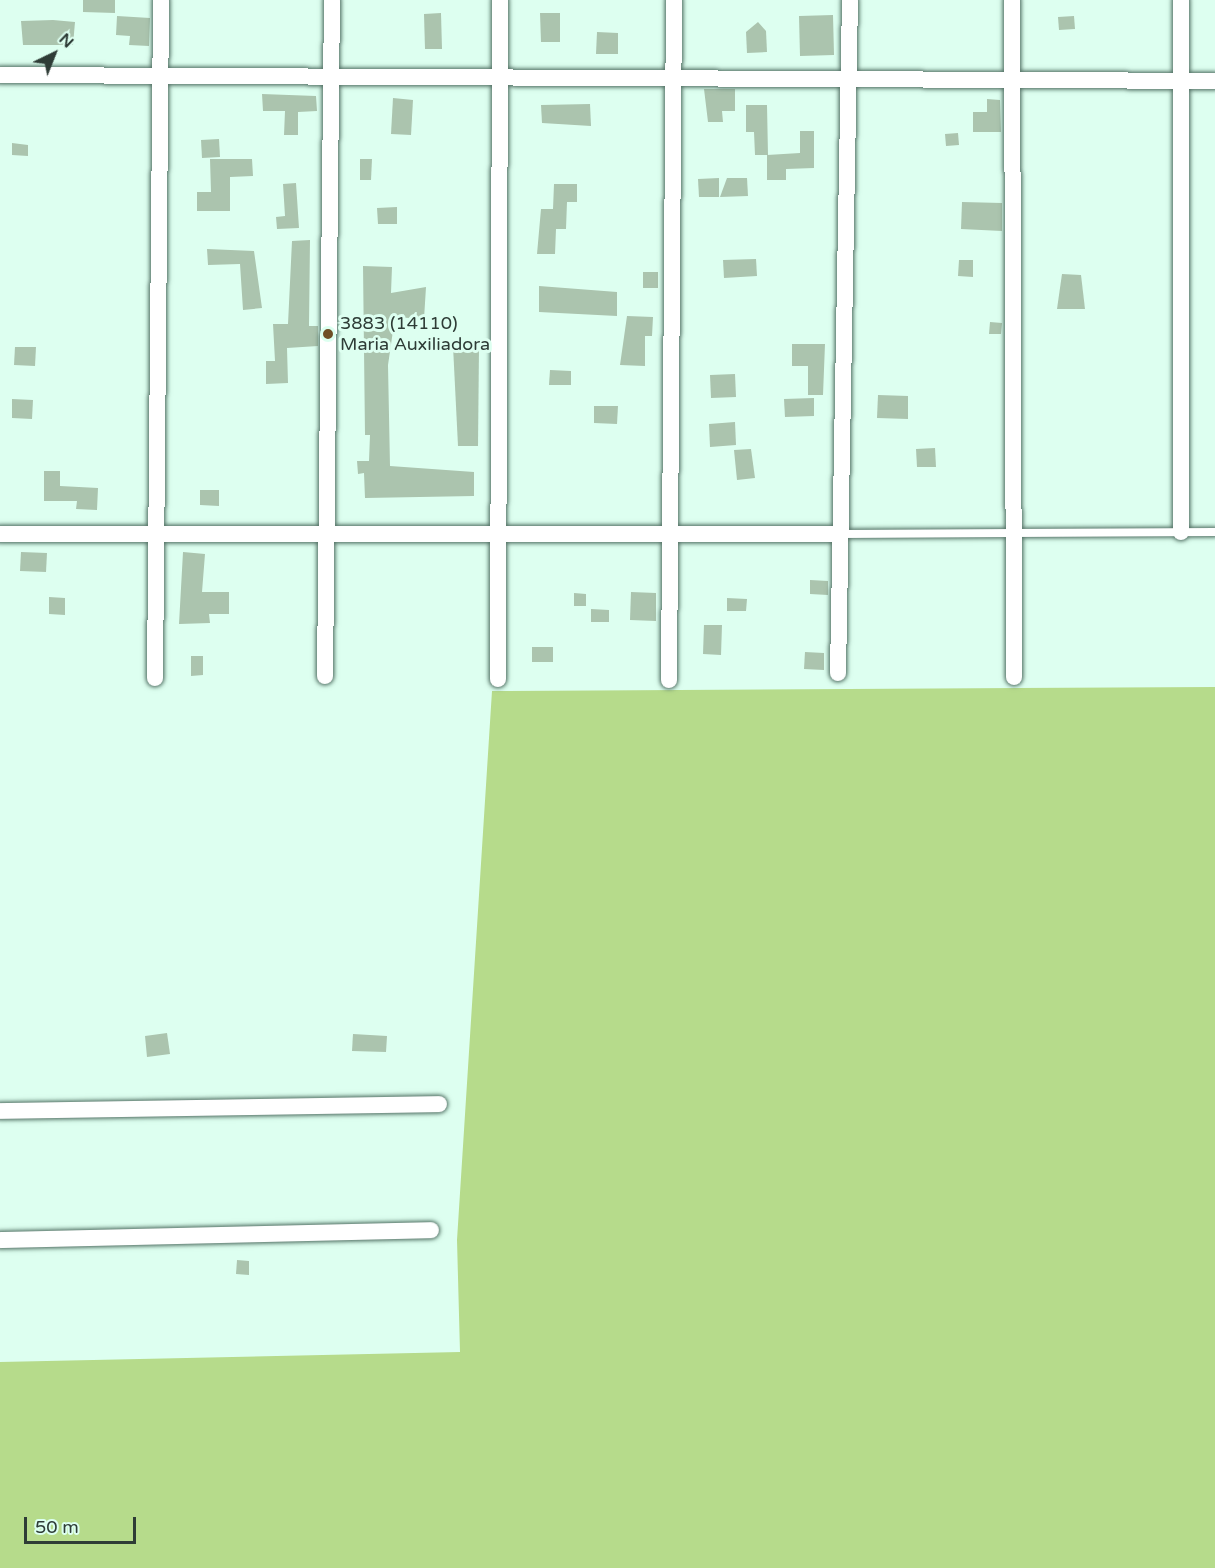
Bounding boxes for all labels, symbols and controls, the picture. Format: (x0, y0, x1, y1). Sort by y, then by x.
north arrow (24, 24, 84, 84)
text: N (55, 29, 78, 53)
place label: 3883 (14110) Maria Auxiliadora (340, 313, 490, 356)
marker: 3883 (14110) Maria Auxiliadora (321, 327, 335, 341)
scale bar (27, 1505, 140, 1543)
text: 50 m (35, 1516, 79, 1538)

